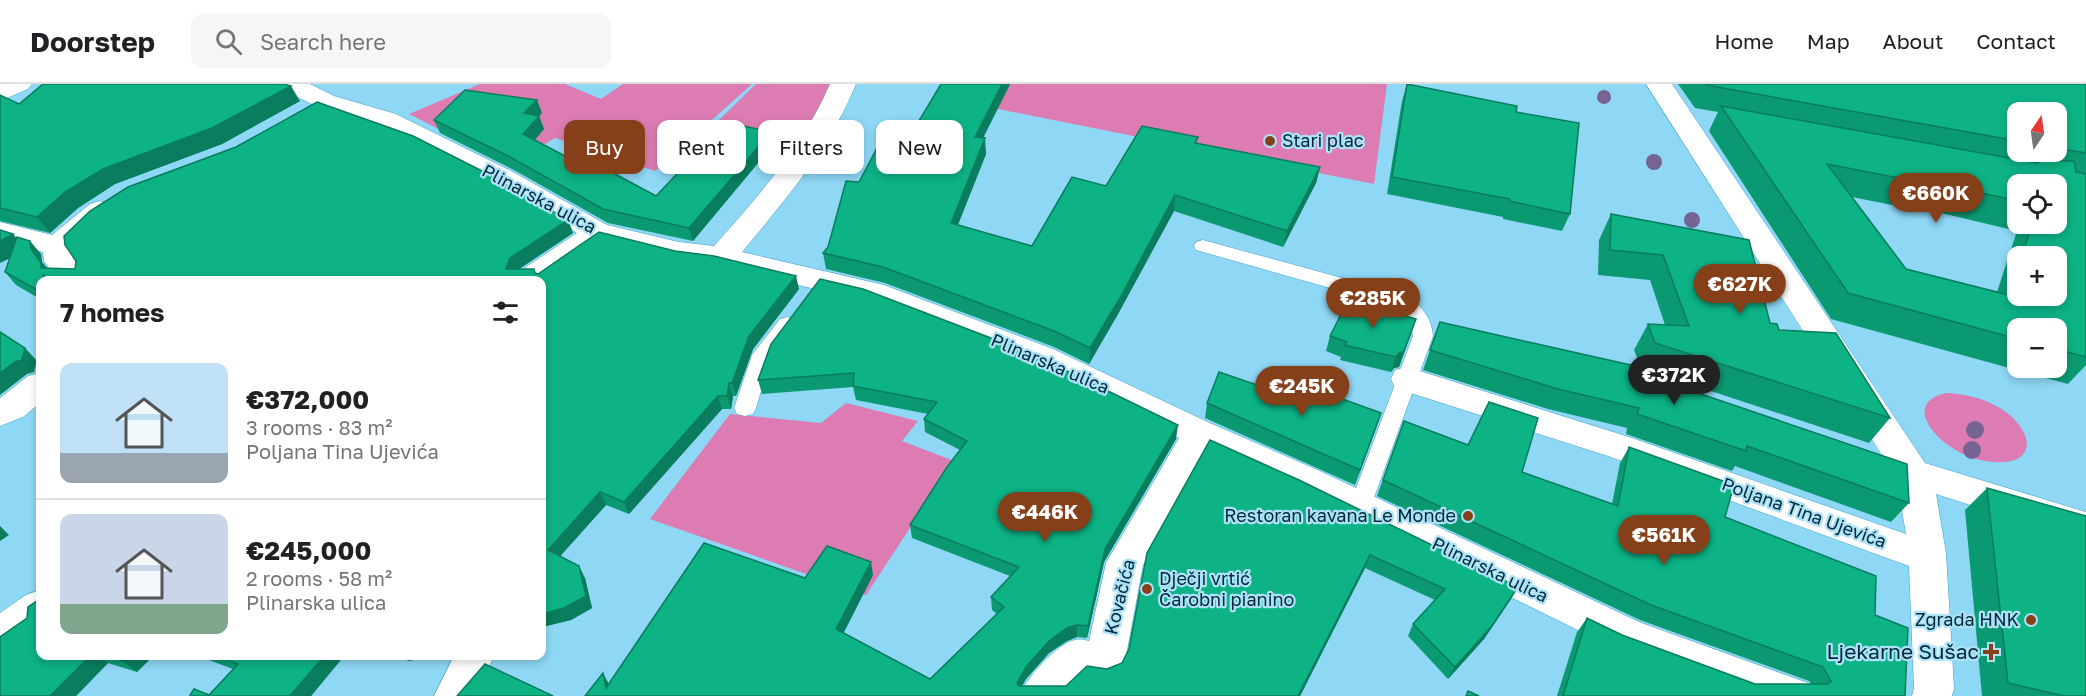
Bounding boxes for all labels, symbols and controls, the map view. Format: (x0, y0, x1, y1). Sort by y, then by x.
search box (191, 14, 611, 68)
text: Doorstep (30, 25, 155, 58)
icon: search (212, 25, 245, 58)
text: Search here (260, 28, 386, 55)
text: Home (1714, 28, 1774, 54)
text: Map (1807, 28, 1850, 54)
text: About (1883, 28, 1943, 54)
text: Contact (1976, 28, 2056, 54)
north arrow (2007, 102, 2067, 162)
map controls (2007, 102, 2067, 378)
chip: Buy (564, 120, 645, 174)
chip: Rent (657, 120, 746, 174)
chip: Filters (758, 120, 864, 174)
chip: New (876, 120, 963, 174)
place label: Stari plac (1282, 129, 1364, 151)
marker: Stari plac (1263, 134, 1277, 148)
street label: Plinarska ulica (479, 159, 600, 237)
pin: €660K (1894, 173, 1978, 224)
button: locate (2007, 174, 2067, 234)
text: €660K (1903, 180, 1970, 204)
button: + (2007, 246, 2067, 306)
pin: €627K (1698, 264, 1782, 315)
text: €627K (1708, 271, 1772, 295)
pin: €285K (1331, 278, 1415, 329)
text: €285K (1340, 285, 1406, 309)
icon: filters (489, 296, 522, 329)
text: 7 homes (60, 297, 165, 328)
button: − (2007, 318, 2067, 378)
street label: Plinarska ulica (988, 328, 1113, 398)
pin: €372K (1632, 355, 1716, 406)
text: €372K (1642, 362, 1706, 386)
pin: €245K (1260, 366, 1344, 417)
text: €245K (1269, 373, 1335, 397)
text: €372,000 (246, 384, 369, 415)
icon: home (108, 387, 180, 459)
text: 3 rooms · 83 m² (246, 415, 392, 439)
text: Poljana Tina Ujevića (246, 439, 439, 463)
street label: Poljana Tina Ujevića (1719, 472, 1890, 552)
pin: €446K (1003, 492, 1087, 543)
text: €446K (1012, 499, 1078, 523)
place label: Restoran kavana Le Monde (1224, 504, 1456, 526)
marker: Restoran kavana Le Monde (1461, 509, 1475, 523)
pin: €561K (1622, 515, 1706, 566)
text: €561K (1632, 522, 1696, 546)
street label: Plinarska ulica (1429, 532, 1552, 607)
text: €245,000 (246, 535, 371, 566)
icon: home (108, 538, 180, 610)
street label: Kovačića (1099, 557, 1139, 637)
text: 2 rooms · 58 m² (246, 566, 392, 590)
place label: Dječji vrtić Čarobni pianino (1159, 567, 1294, 610)
marker: Dječji vrtić Čarobni pianino (1140, 582, 1154, 596)
text: Plinarska ulica (246, 590, 386, 614)
place label: Zgrada HNK (1915, 608, 2019, 630)
marker: Zgrada HNK (2024, 613, 2038, 627)
place label: Ljekarne Sušac (1827, 638, 1979, 664)
marker: Ljekarne Sušac (1984, 645, 1998, 659)

